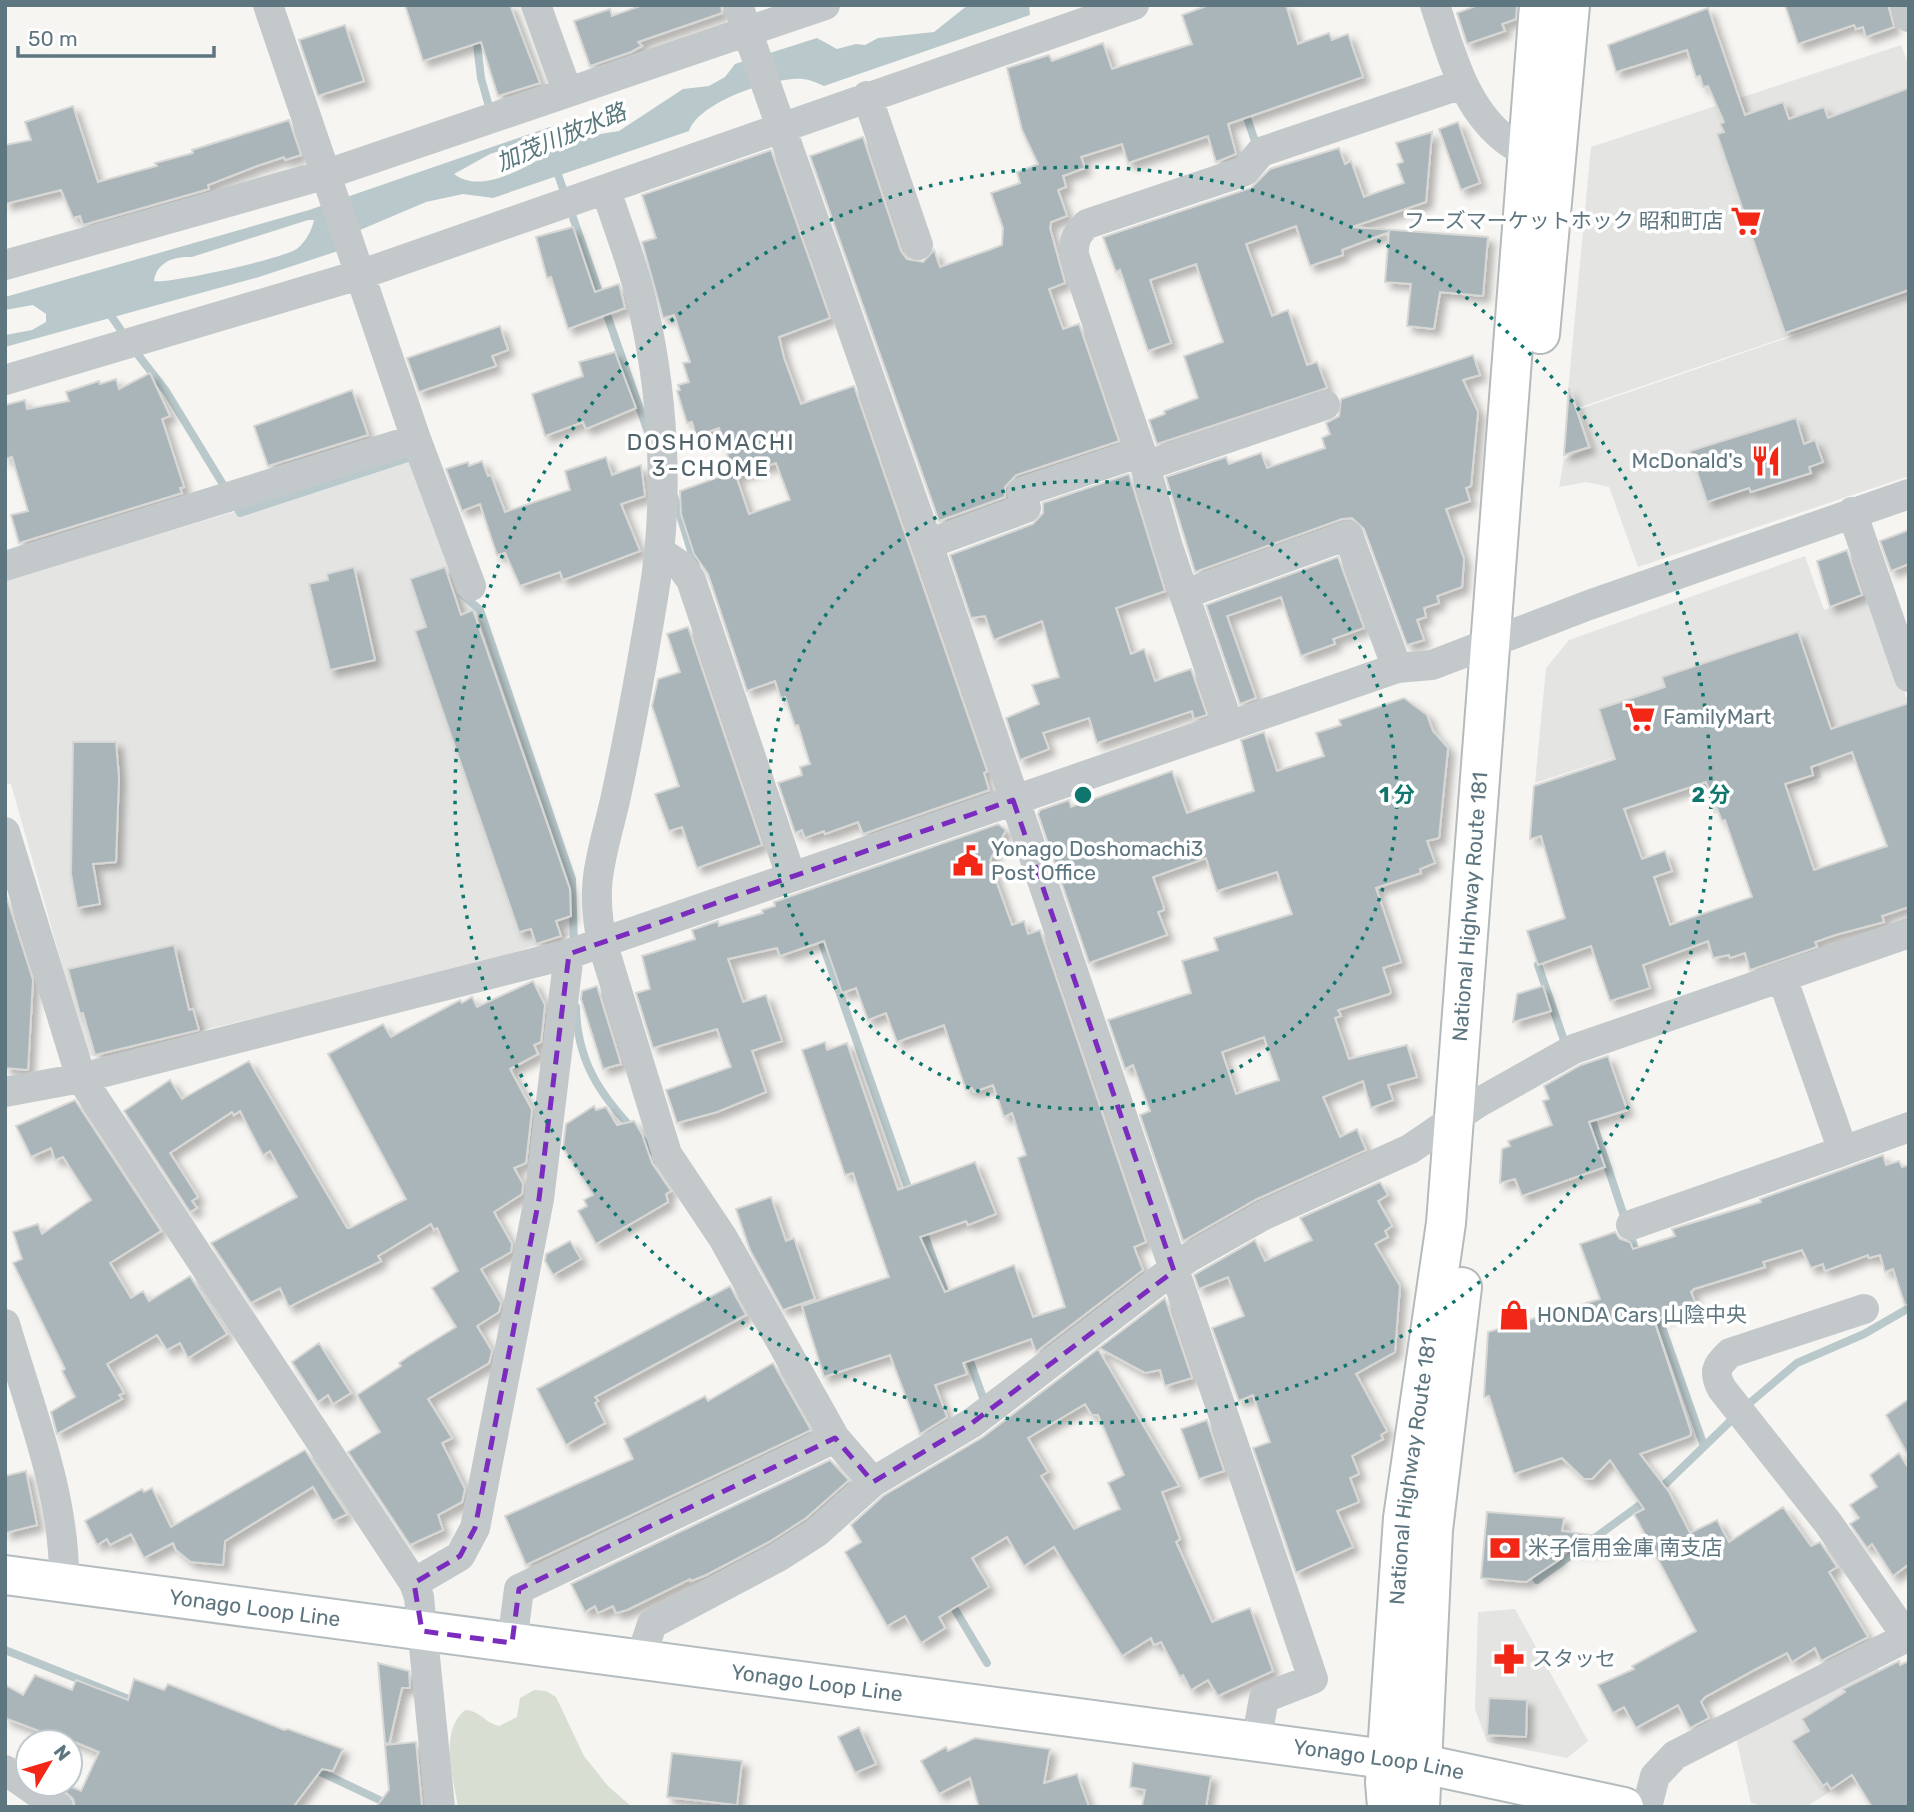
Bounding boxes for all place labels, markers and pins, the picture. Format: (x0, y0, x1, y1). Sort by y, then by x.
supermarket icon: フーズマーケットホック 昭和町店 (1729, 204, 1763, 238)
place label: フーズマーケットホック 昭和町店 (1404, 208, 1723, 233)
restaurant icon: McDonald's (1749, 444, 1783, 478)
place label: McDonald's (1631, 448, 1743, 473)
supermarket icon: FamilyMart (1623, 700, 1657, 734)
place label: FamilyMart (1663, 704, 1771, 729)
centre of rings (1071, 783, 1095, 807)
place label: Yonago Doshomachi3 Post Office (991, 836, 1203, 885)
public building icon: Yonago Doshomachi3 Post Office (951, 844, 985, 878)
shop icon: HONDA Cars 山陰中央 (1497, 1298, 1531, 1332)
place label: HONDA Cars 山陰中央 (1537, 1302, 1747, 1327)
bank icon: 米子信用金庫 南支店 (1488, 1531, 1522, 1565)
place label: 米子信用金庫 南支店 (1528, 1535, 1722, 1560)
pharmacy icon: スタッセ (1492, 1642, 1526, 1676)
place label: スタッセ (1532, 1646, 1616, 1671)

